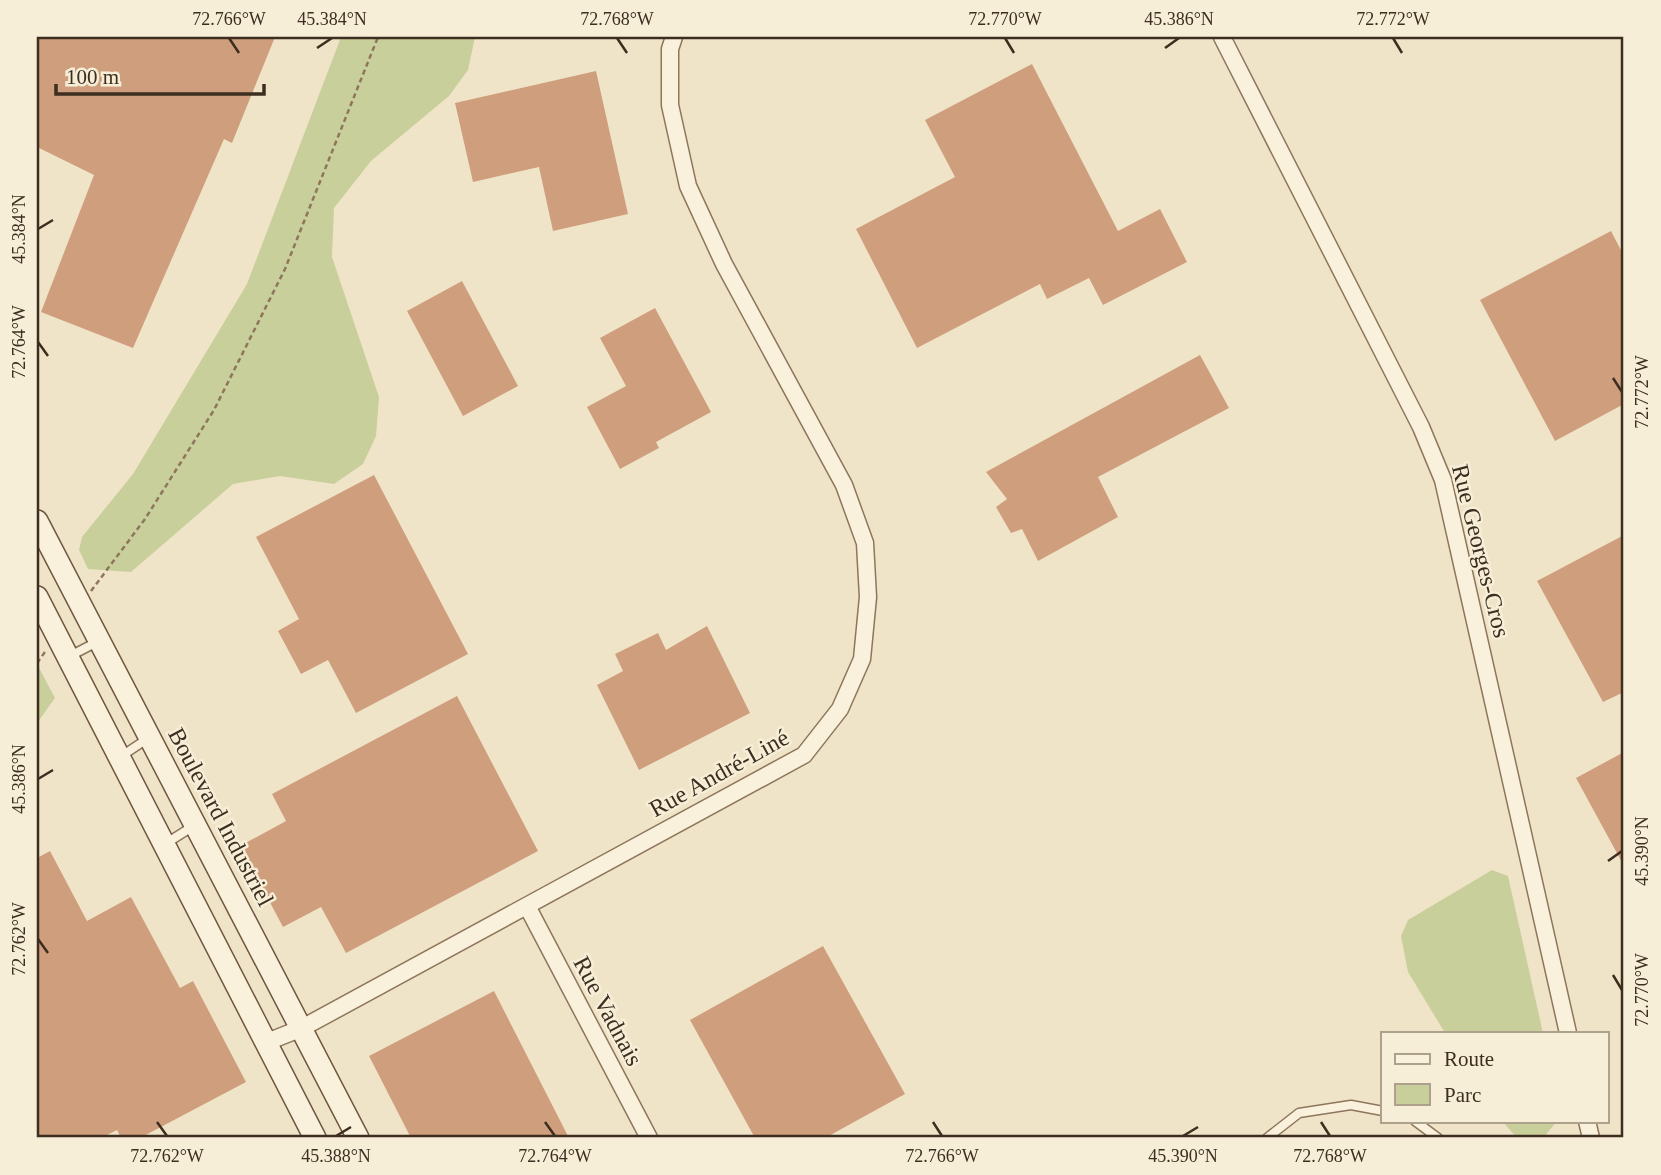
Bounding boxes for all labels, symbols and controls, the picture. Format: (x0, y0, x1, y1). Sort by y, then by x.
text: 72.766°W (192, 9, 266, 29)
text: 45.384°N (297, 9, 367, 29)
text: 72.768°W (580, 9, 654, 29)
text: 72.770°W (968, 9, 1042, 29)
text: 45.386°N (1144, 9, 1214, 29)
text: 72.772°W (1356, 9, 1430, 29)
scale bar (56, 52, 264, 96)
text: 100 m (66, 65, 119, 89)
text: 45.384°N (9, 194, 29, 264)
text: 72.764°W (9, 305, 29, 379)
text: 72.772°W (1632, 355, 1652, 429)
street label: Rue Georges-Cros (1447, 462, 1515, 640)
street label: Boulevard Industriel (163, 724, 279, 911)
street label: Rue André-Liné (645, 724, 793, 822)
text: 45.386°N (9, 744, 29, 814)
text: 45.390°N (1632, 816, 1652, 886)
text: 72.762°W (9, 902, 29, 976)
street label: Rue Vadnais (568, 952, 648, 1070)
text: 72.770°W (1632, 953, 1652, 1027)
legend (1381, 1032, 1608, 1122)
text: Route (1444, 1047, 1494, 1071)
text: Parc (1444, 1083, 1481, 1107)
text: 72.762°W (130, 1146, 204, 1166)
text: 45.388°N (301, 1146, 371, 1166)
text: 72.764°W (518, 1146, 592, 1166)
text: 72.766°W (905, 1146, 979, 1166)
text: 45.390°N (1148, 1146, 1218, 1166)
text: 72.768°W (1293, 1146, 1367, 1166)

